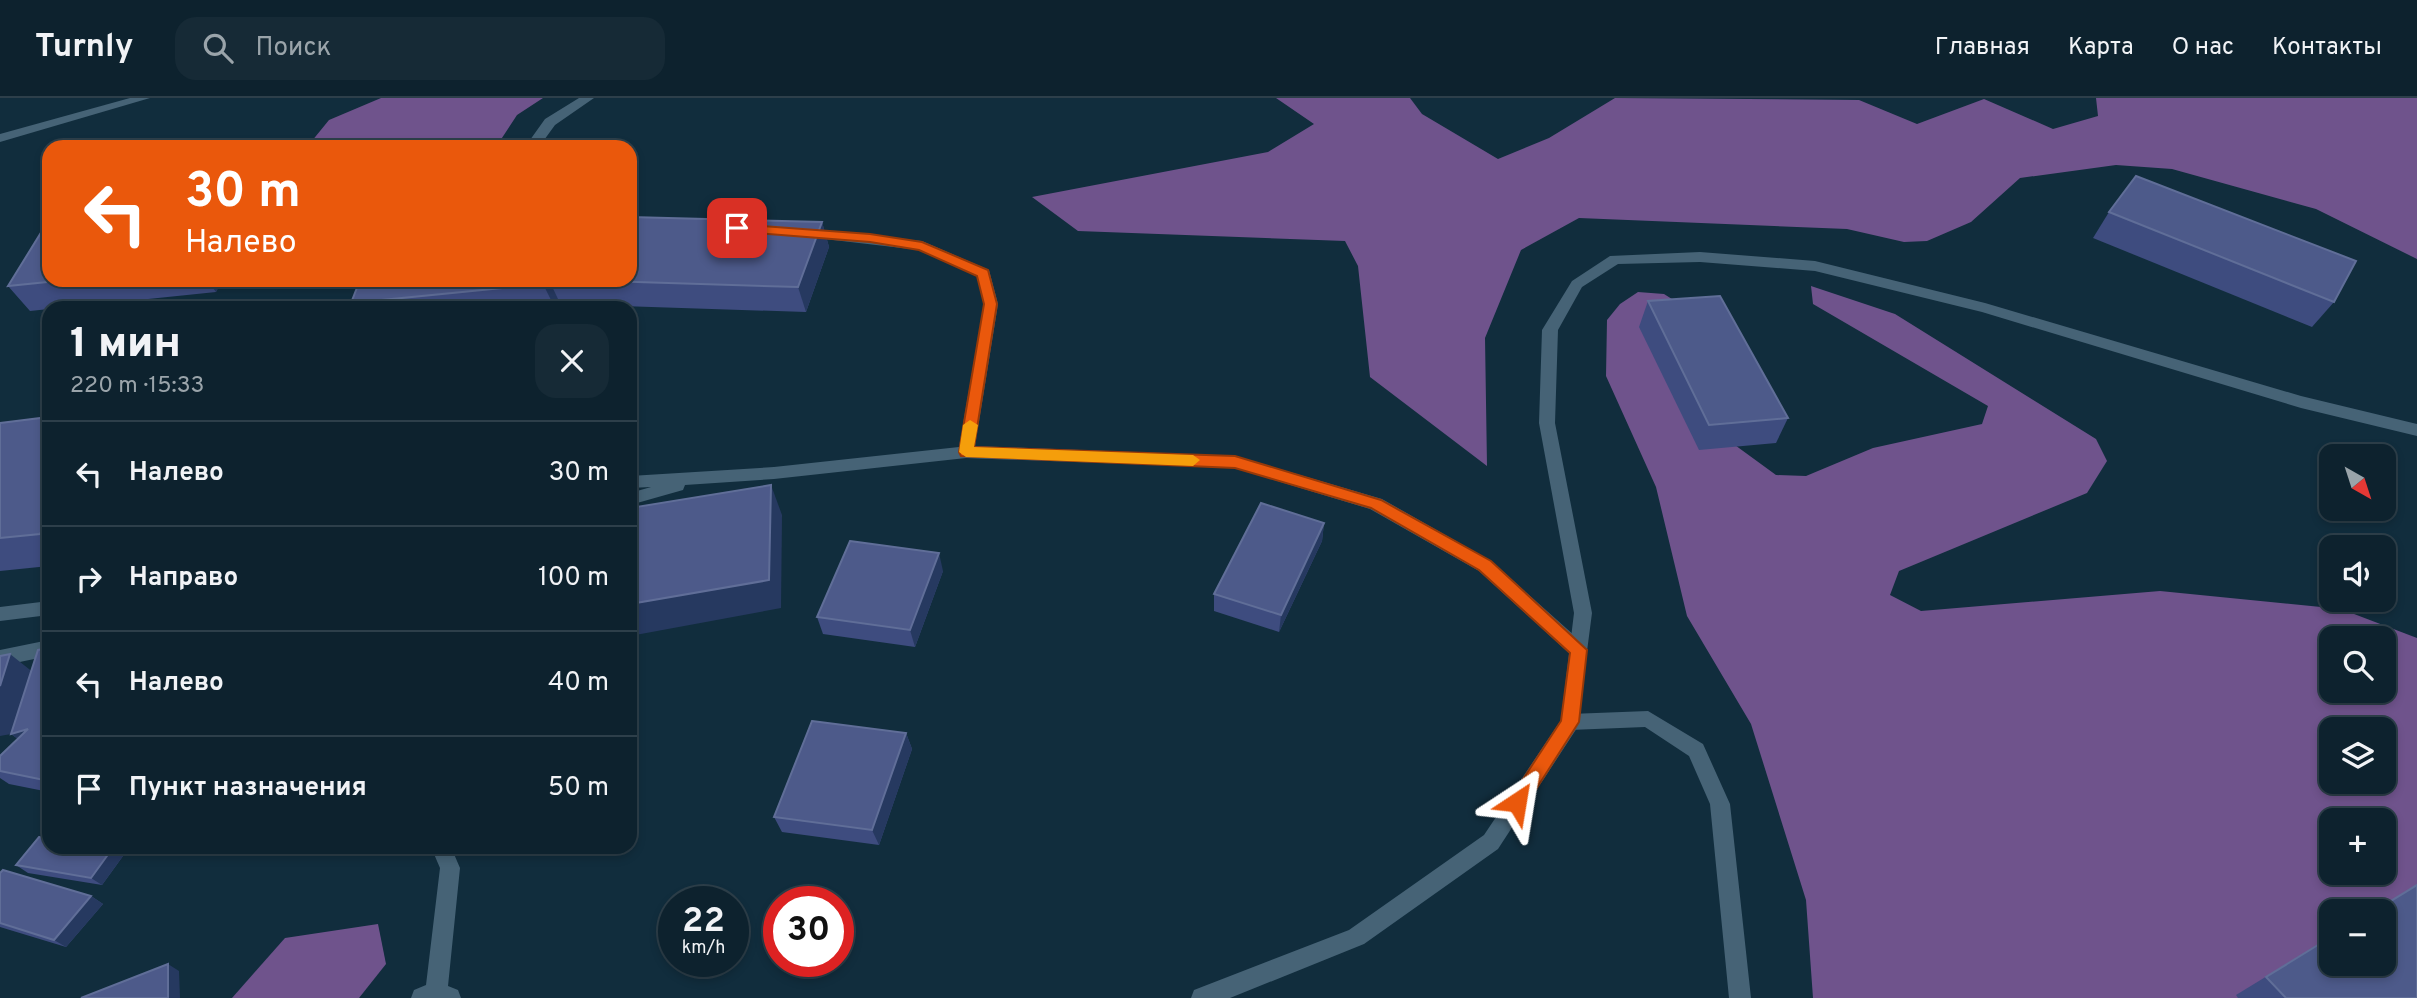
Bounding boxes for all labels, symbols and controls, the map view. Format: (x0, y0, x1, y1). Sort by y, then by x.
search box (175, 17, 665, 80)
text: Turnly (35, 27, 133, 69)
icon: search (199, 29, 237, 67)
text: Поиск (255, 32, 331, 65)
text: Главная (1935, 33, 2030, 63)
text: Карта (2068, 33, 2134, 63)
text: О нас (2172, 33, 2234, 63)
text: Контакты (2272, 33, 2382, 63)
text: 30 m (185, 163, 301, 225)
icon: left (70, 168, 161, 259)
pin (707, 198, 767, 258)
icon: arrive (718, 209, 756, 247)
text: Налево (185, 224, 297, 264)
text: 1 мин (70, 319, 181, 372)
button: close (535, 324, 609, 398)
text: 220 m · 15:33 (70, 372, 204, 401)
north arrow (2319, 444, 2396, 522)
map controls (2319, 444, 2396, 976)
icon: left (70, 455, 108, 493)
text: Налево (129, 457, 224, 490)
text: 30 m (549, 457, 609, 490)
button: sound (2319, 535, 2396, 612)
icon: right (70, 560, 108, 598)
text: Направо (129, 562, 238, 595)
text: 100 m (538, 562, 609, 595)
button: search (2319, 626, 2396, 703)
icon: left (70, 665, 108, 703)
text: Налево (129, 667, 224, 700)
text: 40 m (548, 667, 609, 700)
button: layers (2319, 717, 2396, 794)
position arrow (1480, 765, 1554, 839)
icon: arrive (70, 770, 108, 808)
text: Пункт назначения (129, 772, 367, 805)
text: 50 m (548, 772, 609, 805)
button: + (2319, 808, 2396, 885)
speed limit sign: 30 (763, 886, 854, 977)
button: − (2319, 899, 2396, 976)
text: 22 (682, 900, 725, 944)
text: km/h (682, 937, 725, 960)

